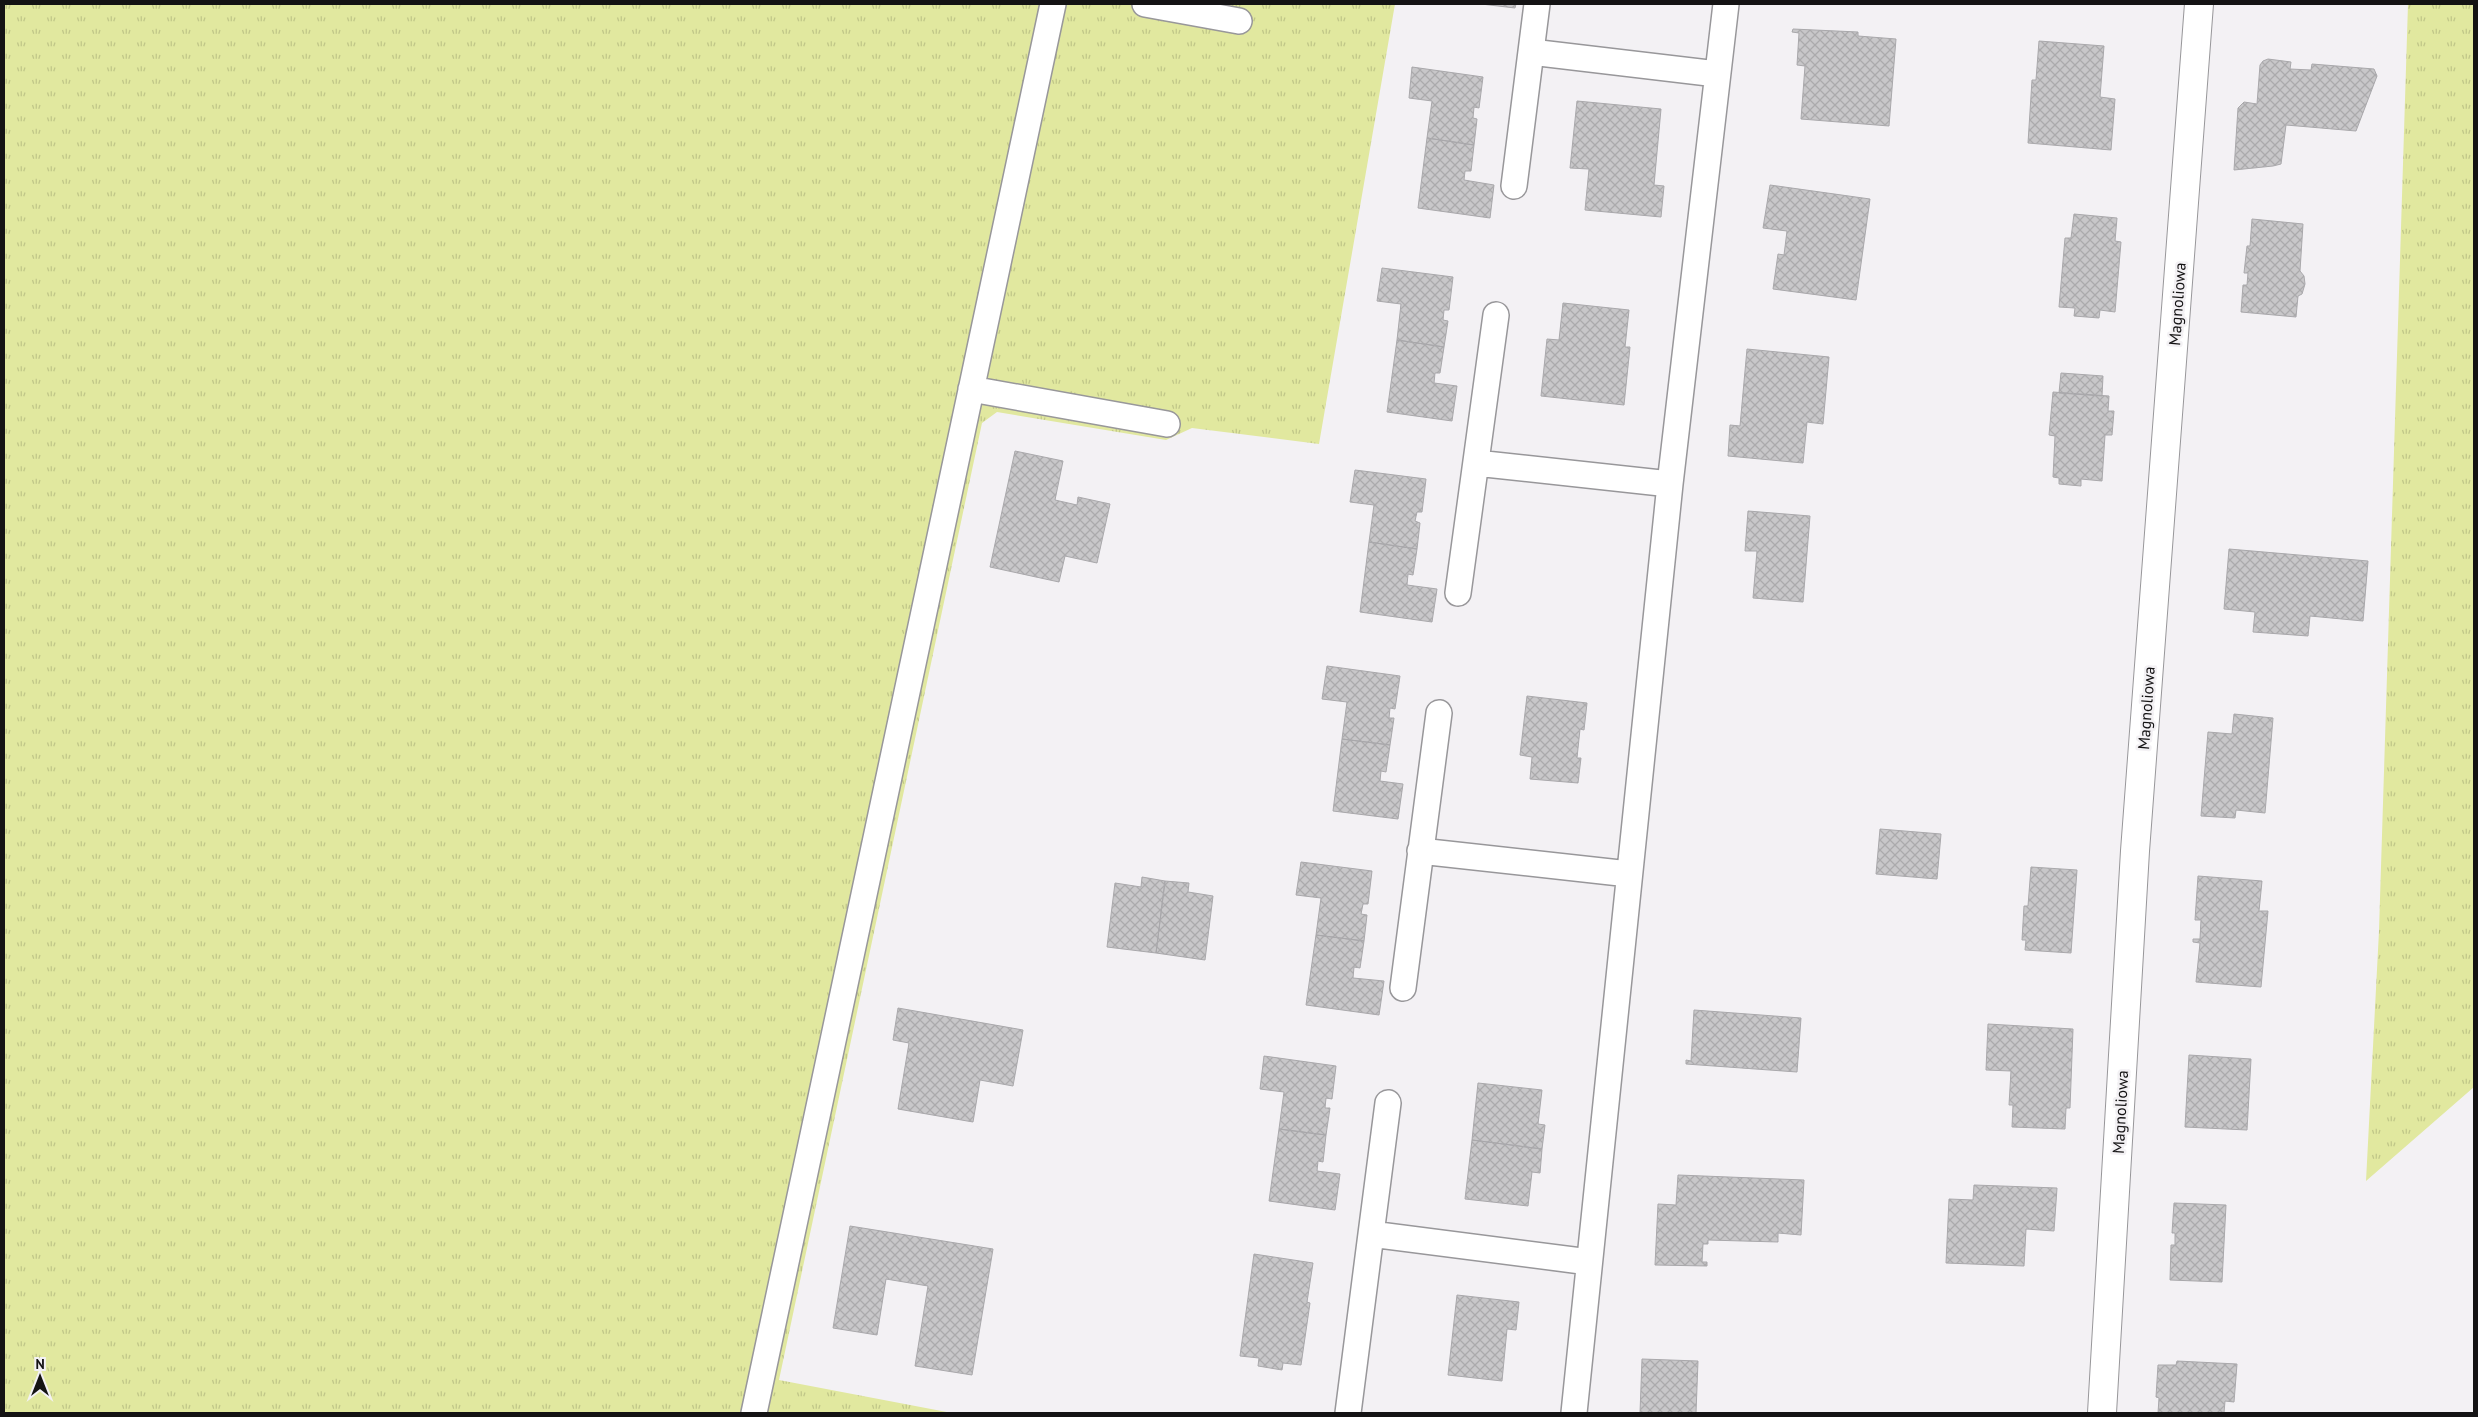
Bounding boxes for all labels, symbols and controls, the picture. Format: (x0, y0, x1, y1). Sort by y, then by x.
street label: Magnoliowa (2164, 262, 2190, 346)
street label: Magnoliowa (2133, 666, 2159, 750)
street label: Magnoliowa (2108, 1070, 2132, 1154)
north arrow (15, 1352, 65, 1402)
text: N (35, 1355, 45, 1373)

